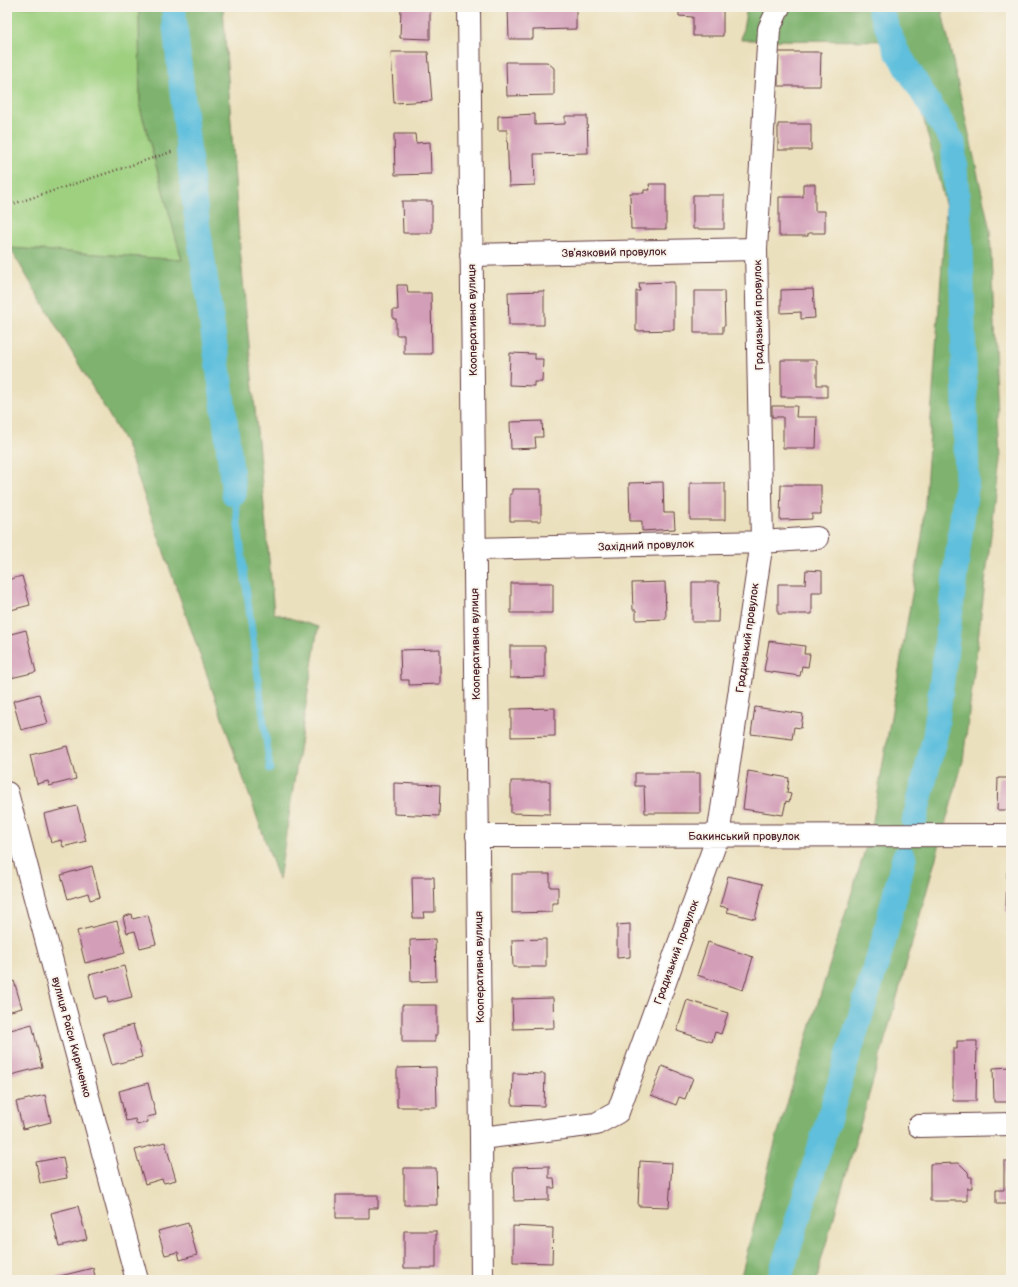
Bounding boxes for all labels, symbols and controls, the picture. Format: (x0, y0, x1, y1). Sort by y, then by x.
street label: Звʼязковий провулок (562, 245, 667, 260)
street label: Градизький провулок (751, 259, 766, 370)
street label: Кооперативна вулиця (465, 264, 480, 376)
street label: Західний провулок (598, 537, 694, 554)
street label: Градизький провулок (733, 582, 762, 694)
street label: Кооперативна вулиця (468, 588, 483, 700)
street label: Бакинський провулок (688, 830, 800, 843)
street label: Градизький провулок (651, 898, 702, 1006)
street label: Кооперативна вулиця (472, 911, 487, 1023)
street label: вулиця Раїси Кириченко (49, 975, 94, 1099)

